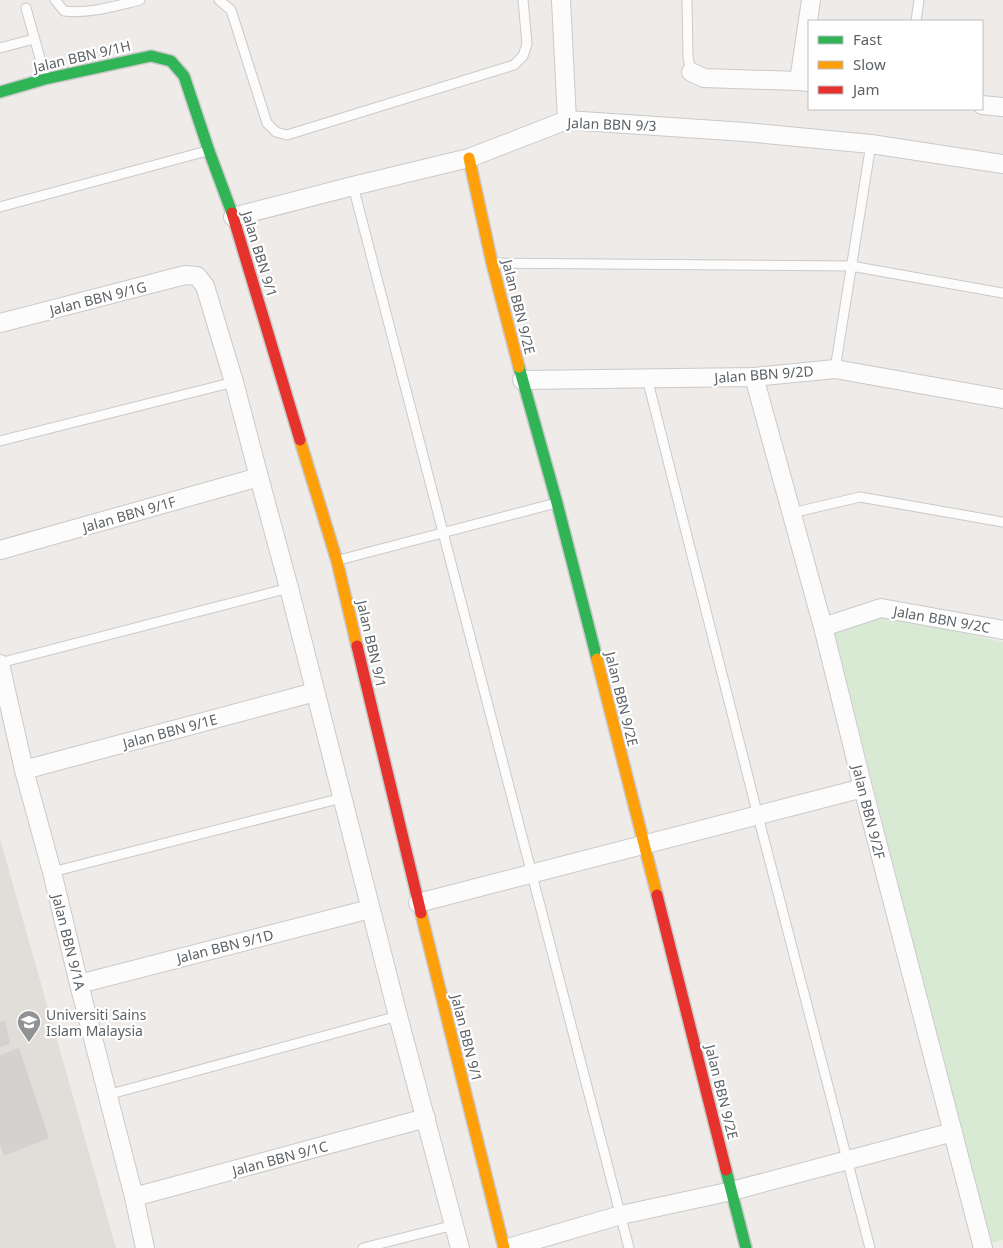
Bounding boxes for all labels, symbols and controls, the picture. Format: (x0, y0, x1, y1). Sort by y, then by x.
legend (808, 20, 983, 110)
text: Fast (853, 29, 882, 49)
street label: Jalan BBN 9/1H (29, 36, 133, 77)
text: Slow (853, 54, 886, 74)
text: Jam (851, 79, 880, 99)
street label: Jalan BBN 9/3 (565, 113, 657, 135)
street label: Jalan BBN 9/1 (237, 207, 282, 299)
street label: Jalan BBN 9/2E (498, 256, 540, 356)
street label: Jalan BBN 9/1G (46, 277, 148, 320)
street label: Jalan BBN 9/2D (712, 361, 814, 387)
street label: Jalan BBN 9/1F (78, 492, 178, 537)
street label: Jalan BBN 9/1 (352, 596, 391, 690)
street label: Jalan BBN 9/2C (890, 601, 992, 637)
street label: Jalan BBN 9/2E (601, 648, 643, 748)
street label: Jalan BBN 9/1E (119, 709, 219, 753)
street label: Jalan BBN 9/2F (848, 761, 890, 861)
street label: Jalan BBN 9/1A (47, 890, 90, 992)
street label: Jalan BBN 9/1D (173, 925, 276, 968)
street label: Jalan BBN 9/1 (447, 991, 487, 1084)
place label: Universiti Sains Islam Malaysia (46, 1005, 147, 1040)
school or university icon: Universiti Sains Islam Malaysia (16, 1009, 42, 1043)
street label: Jalan BBN 9/2E (701, 1041, 743, 1141)
street label: Jalan BBN 9/1C (228, 1136, 330, 1180)

